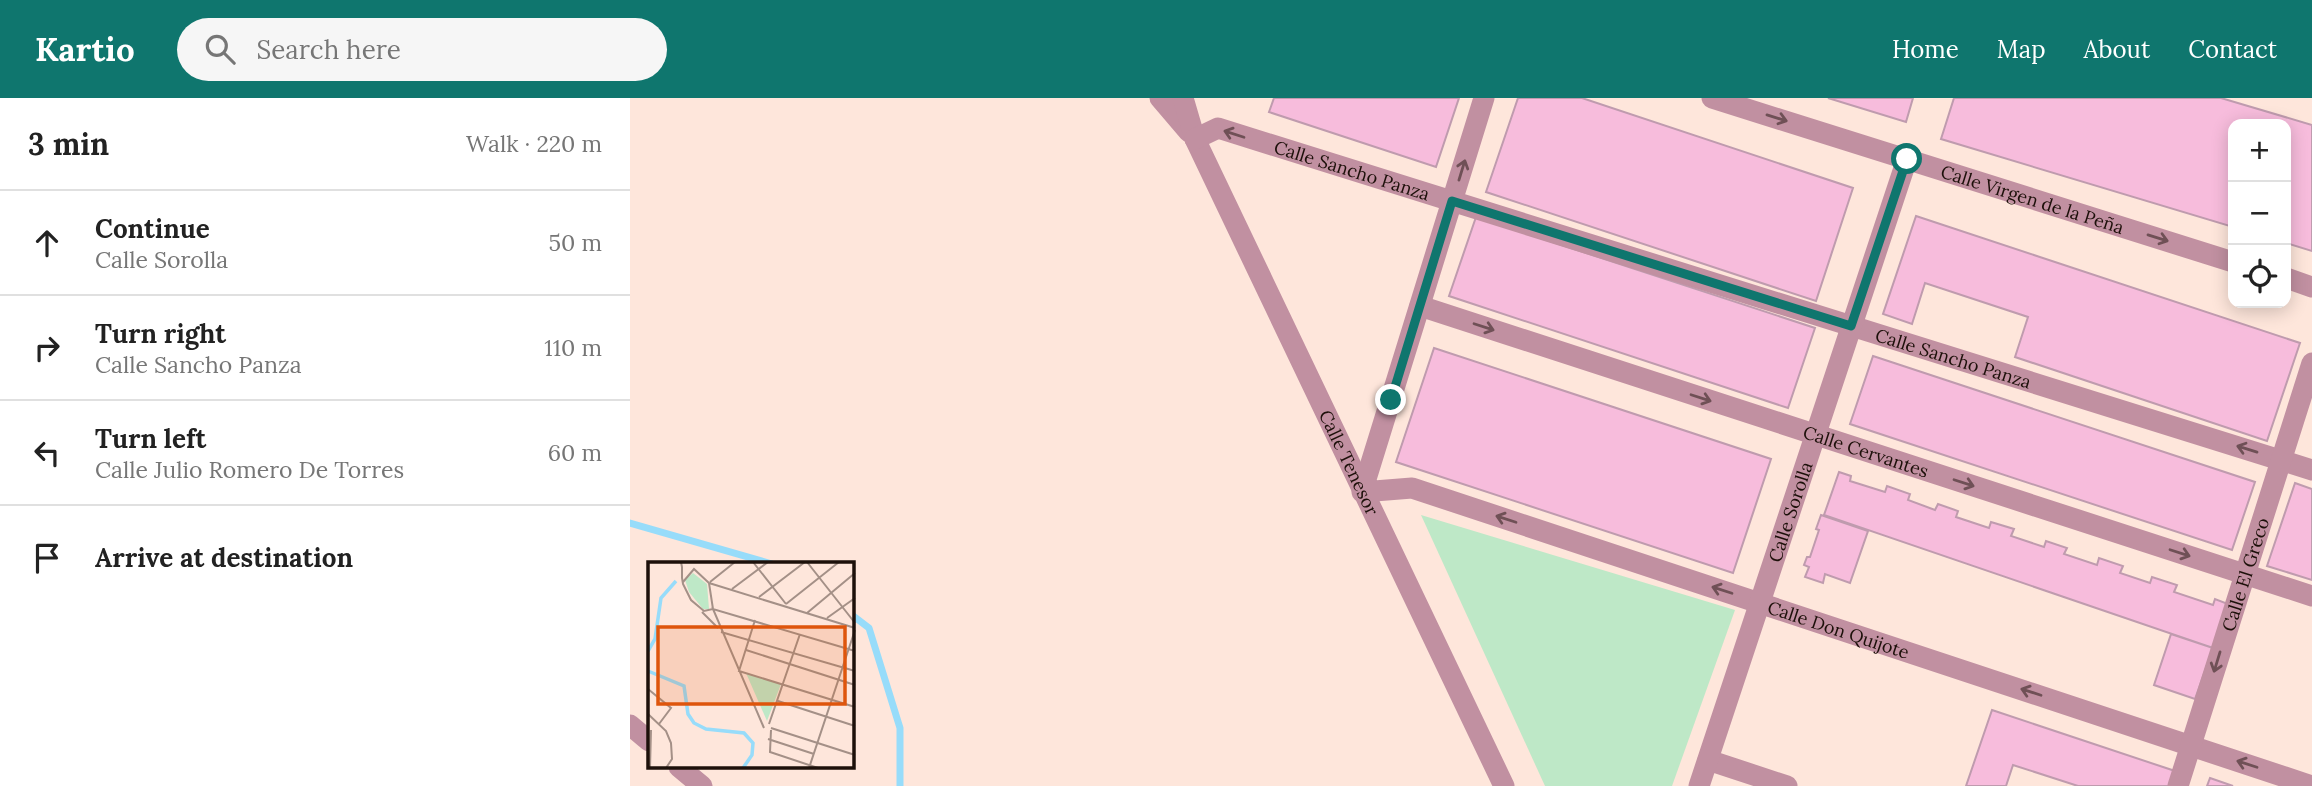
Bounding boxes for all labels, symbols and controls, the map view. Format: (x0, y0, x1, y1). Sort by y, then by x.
search box (177, 18, 667, 81)
text: Kartio (35, 28, 135, 70)
icon: search (201, 30, 239, 68)
text: Search here (257, 33, 401, 66)
text: Home (1892, 34, 1959, 65)
text: Map (1997, 34, 2046, 65)
text: About (2084, 34, 2150, 65)
text: Contact (2188, 34, 2277, 65)
one-way arrow (1766, 113, 1788, 126)
map controls (2228, 119, 2291, 308)
button: + (2228, 119, 2291, 182)
text: 3 min (28, 125, 109, 163)
one-way arrow (1224, 126, 1246, 139)
text: Walk · 220 m (466, 129, 602, 158)
street label: Calle Sancho Panza (1271, 135, 1433, 205)
route start (1891, 143, 1922, 174)
one-way arrow (1456, 159, 1469, 181)
street label: Calle Virgen de la Peña (1938, 159, 2127, 238)
button: − (2228, 182, 2291, 245)
text: Continue (95, 212, 210, 245)
icon: ahead (28, 224, 66, 262)
text: 50 m (549, 228, 602, 257)
one-way arrow (2147, 232, 2169, 245)
text: Calle Sorolla (95, 245, 228, 274)
button: locate (2228, 245, 2291, 308)
text: Turn right (95, 317, 226, 350)
one-way arrow (1473, 322, 1495, 335)
street label: Calle Sancho Panza (1873, 323, 2034, 393)
icon: right (28, 329, 66, 367)
text: 110 m (544, 333, 602, 362)
text: Calle Sancho Panza (95, 350, 302, 379)
route end (1375, 384, 1406, 415)
one-way arrow (1689, 392, 1711, 405)
street label: Calle Tenesor (1314, 406, 1384, 519)
street label: Calle Cervantes (1800, 420, 1932, 482)
text: Turn left (95, 422, 206, 455)
icon: left (28, 434, 66, 472)
text: 60 m (548, 438, 602, 467)
one-way arrow (2236, 442, 2258, 455)
text: Calle Julio Romero De Torres (95, 455, 404, 484)
street label: Calle Sorolla (1763, 459, 1817, 565)
one-way arrow (1952, 478, 1974, 490)
one-way arrow (1496, 512, 1518, 524)
street label: Calle El Greco (2216, 515, 2274, 634)
icon: arrive (28, 539, 66, 577)
text: Arrive at destination (95, 541, 353, 574)
one-way arrow (2169, 548, 2191, 560)
inset map (648, 562, 854, 768)
one-way arrow (1712, 583, 1734, 595)
street label: Calle Don Quijote (1765, 595, 1913, 663)
one-way arrow (2210, 650, 2222, 672)
one-way arrow (2021, 685, 2043, 698)
one-way arrow (2237, 757, 2259, 769)

